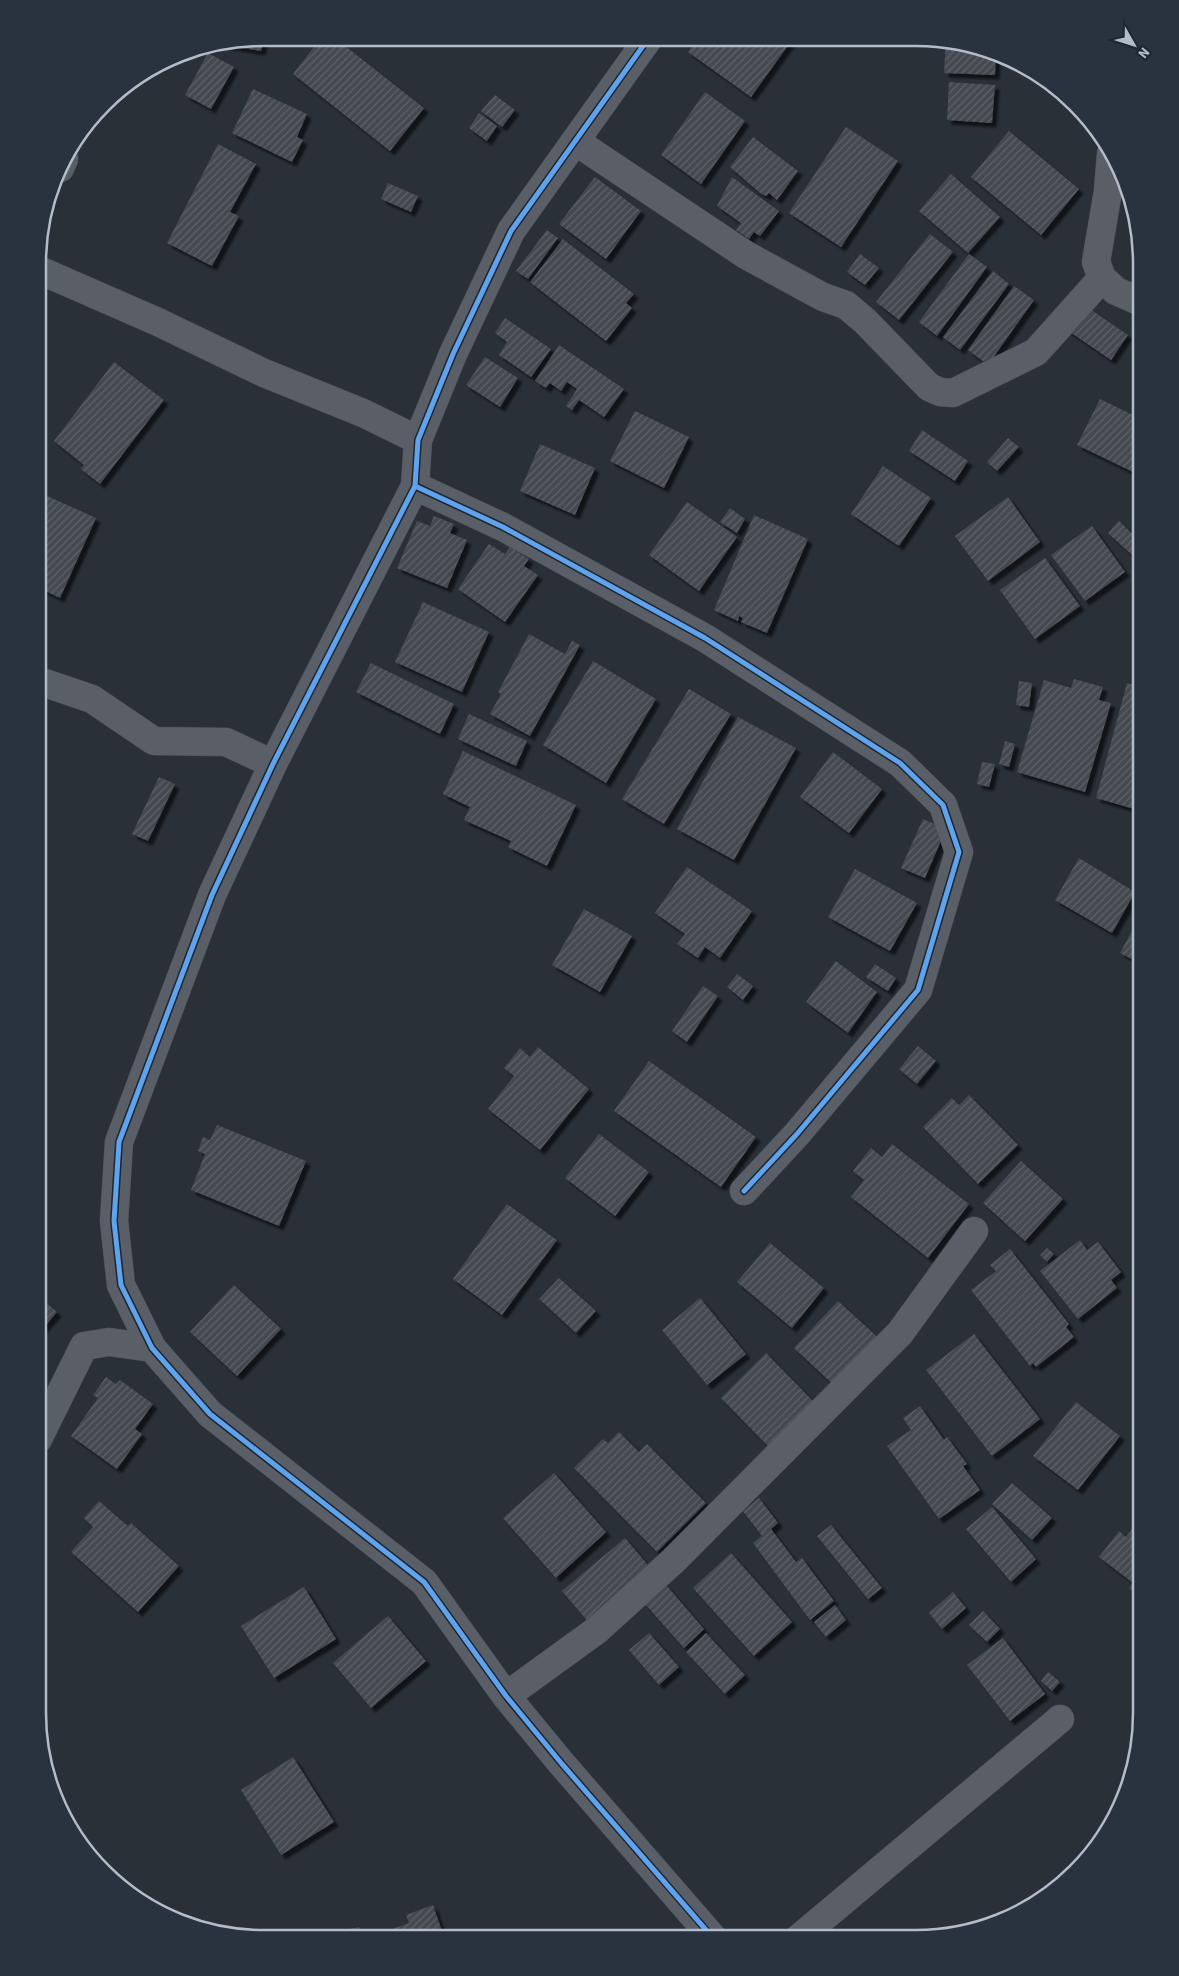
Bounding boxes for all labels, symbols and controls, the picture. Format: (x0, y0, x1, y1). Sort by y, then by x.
north arrow (1109, 20, 1159, 70)
text: N (1133, 43, 1154, 62)

